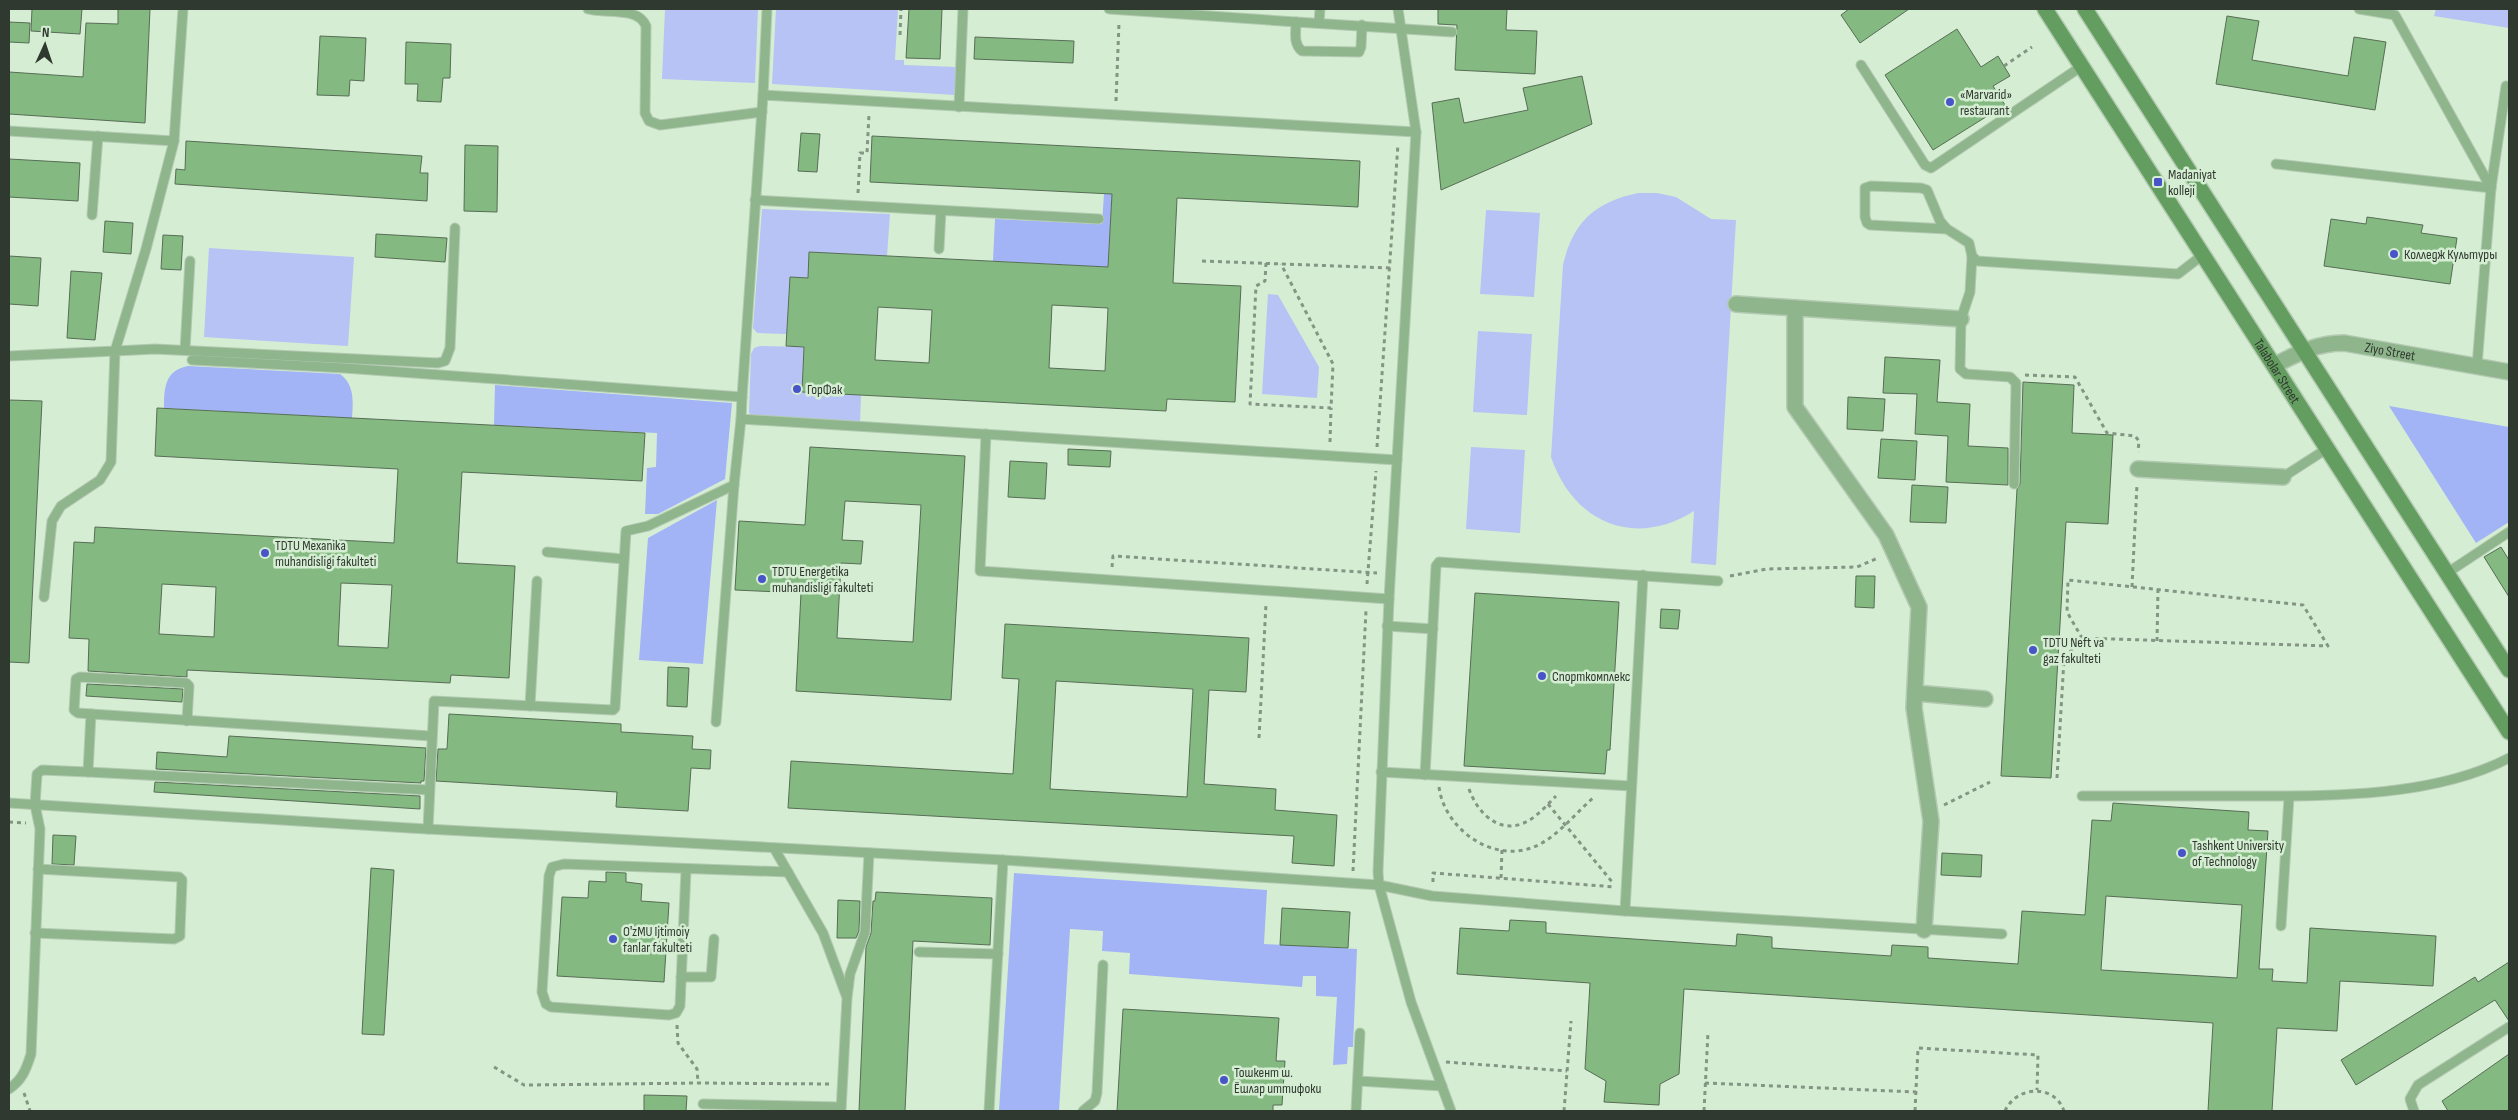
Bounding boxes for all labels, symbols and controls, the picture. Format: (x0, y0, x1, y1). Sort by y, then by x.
north arrow (20, 20, 70, 70)
text: N (41, 24, 50, 41)
place label: «Marvarid» restaurant (1960, 86, 2012, 119)
marker: «Marvarid» restaurant (1944, 96, 1956, 108)
place label: Madaniyat kolleji (2168, 166, 2216, 199)
marker: Madaniyat kolleji (2152, 176, 2164, 188)
place label: Колледж Культуры (2404, 246, 2497, 263)
marker: Колледж Культуры (2388, 248, 2400, 260)
street label: Talabolar Street (2250, 336, 2304, 407)
street label: Ziyo Street (2363, 339, 2417, 364)
place label: ГорФак (807, 381, 843, 398)
marker: ГорФак (791, 383, 803, 395)
place label: TDTU Mexanika muhandisligi fakulteti (275, 537, 376, 570)
marker: TDTU Mexanika muhandisligi fakulteti (259, 547, 271, 559)
place label: TDTU Energetika muhandisligi fakulteti (772, 563, 873, 596)
marker: TDTU Energetika muhandisligi fakulteti (756, 573, 768, 585)
place label: TDTU Neft va gaz fakulteti (2043, 634, 2104, 667)
marker: TDTU Neft va gaz fakulteti (2027, 644, 2039, 656)
place label: Спорткомплекс (1552, 668, 1630, 685)
marker: Спорткомплекс (1536, 670, 1548, 682)
place label: Tashkent University of Technology (2192, 837, 2285, 870)
marker: Tashkent University of Technology (2176, 847, 2188, 859)
place label: O'zMU Ijtimoiy fanlar fakulteti (623, 923, 692, 956)
marker: O'zMU Ijtimoiy fanlar fakulteti (607, 933, 619, 945)
place label: Тошкент ш. Ёшлар иттифоки (1234, 1064, 1322, 1097)
marker: Тошкент ш. Ёшлар иттифоки (1218, 1074, 1230, 1086)

